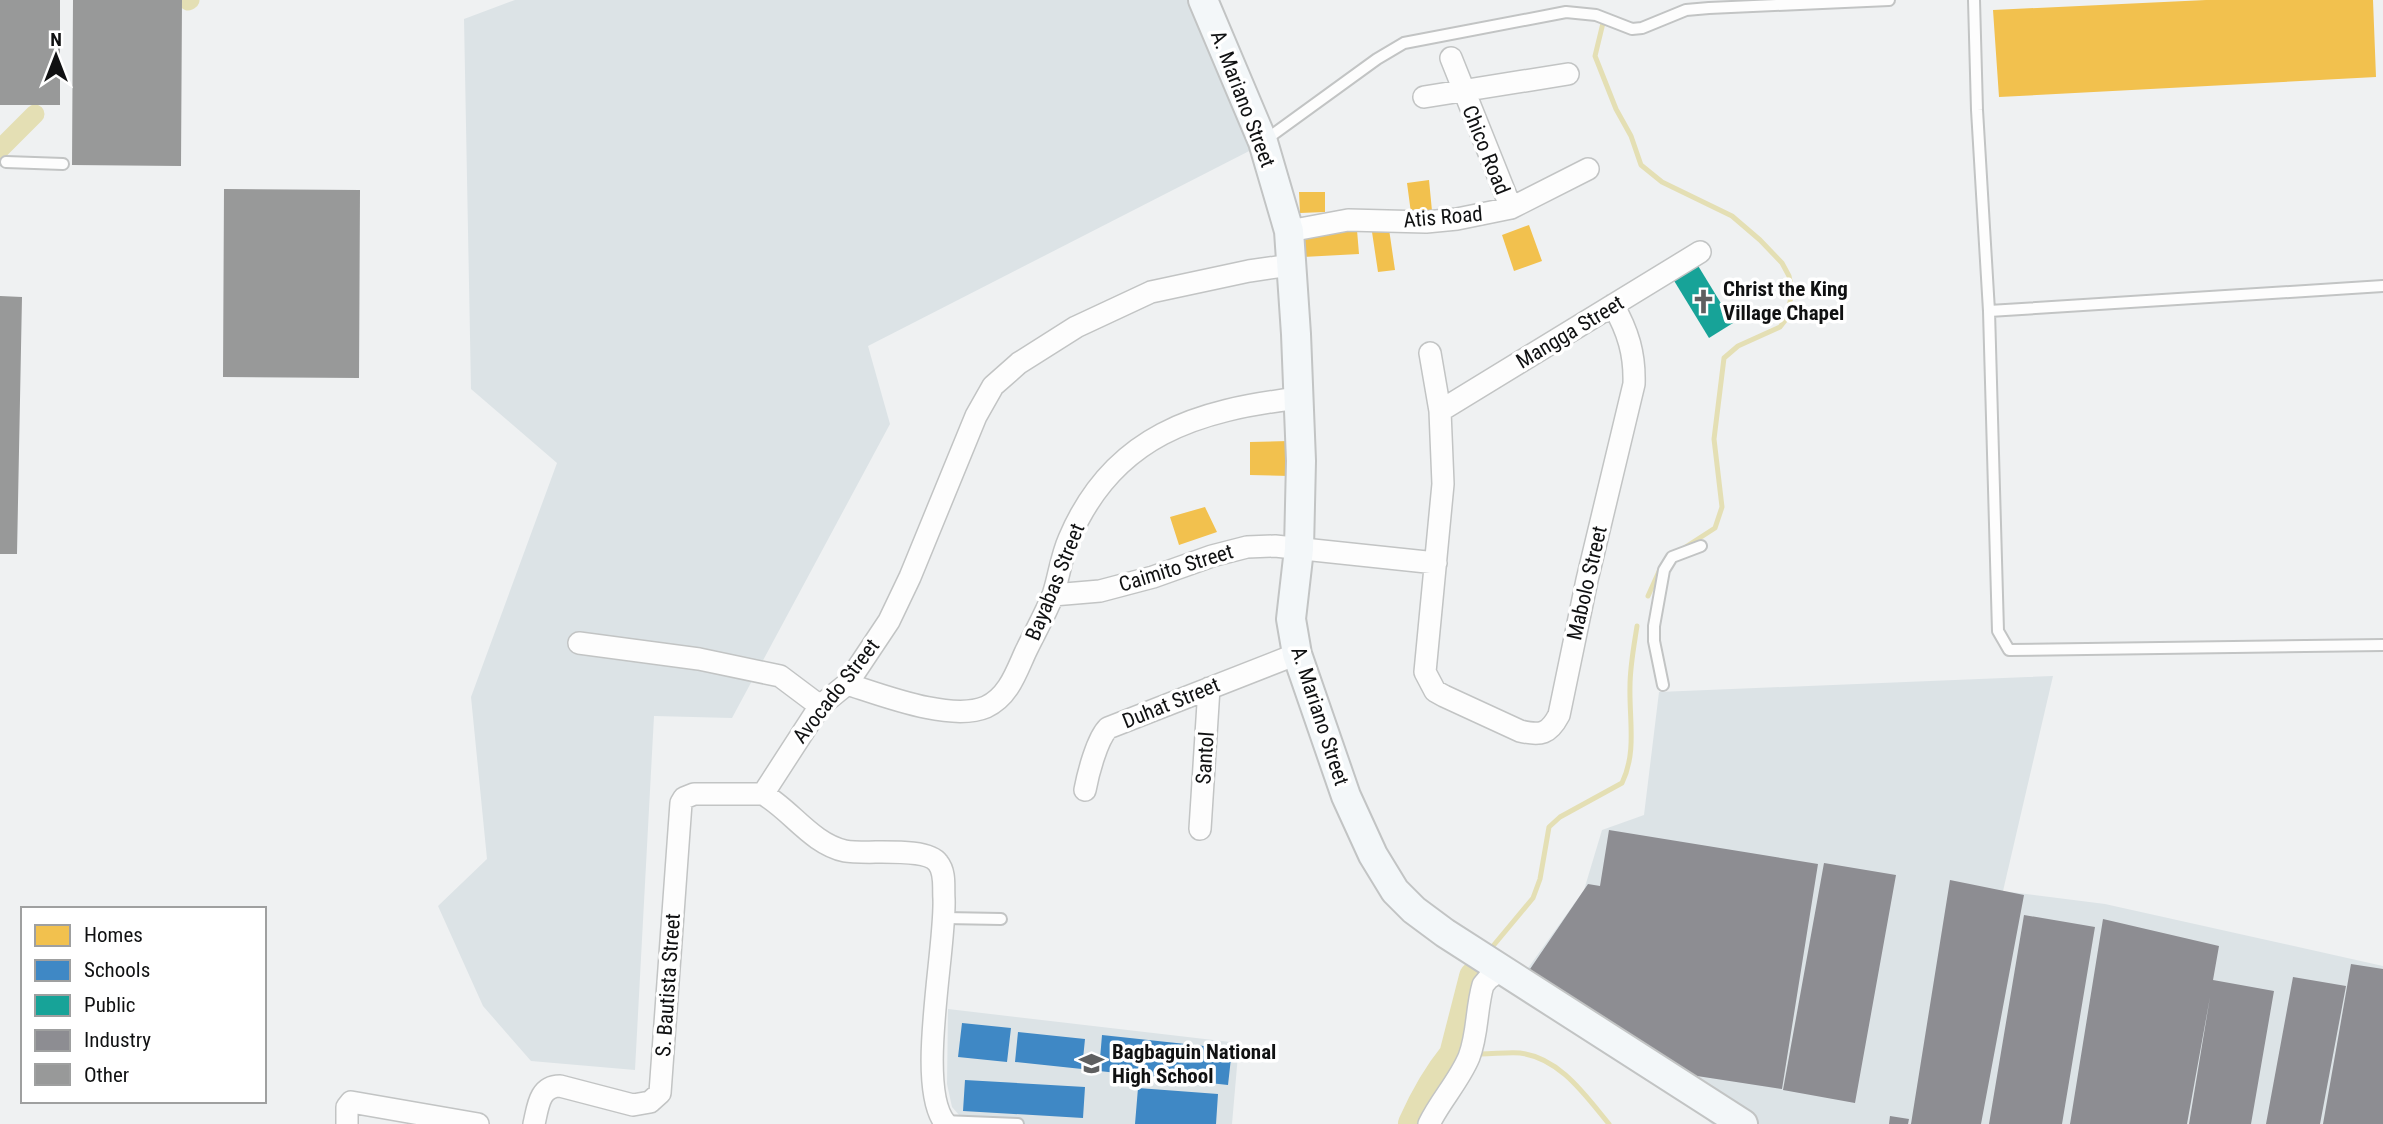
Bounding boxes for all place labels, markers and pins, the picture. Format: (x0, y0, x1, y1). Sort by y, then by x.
place label: Christ the King Village Chapel (1723, 277, 1848, 325)
church icon: Christ the King Village Chapel (1689, 287, 1717, 315)
place label: Bagbaguin National High School (1112, 1040, 1276, 1088)
school or university icon: Bagbaguin National High School (1078, 1050, 1106, 1078)

